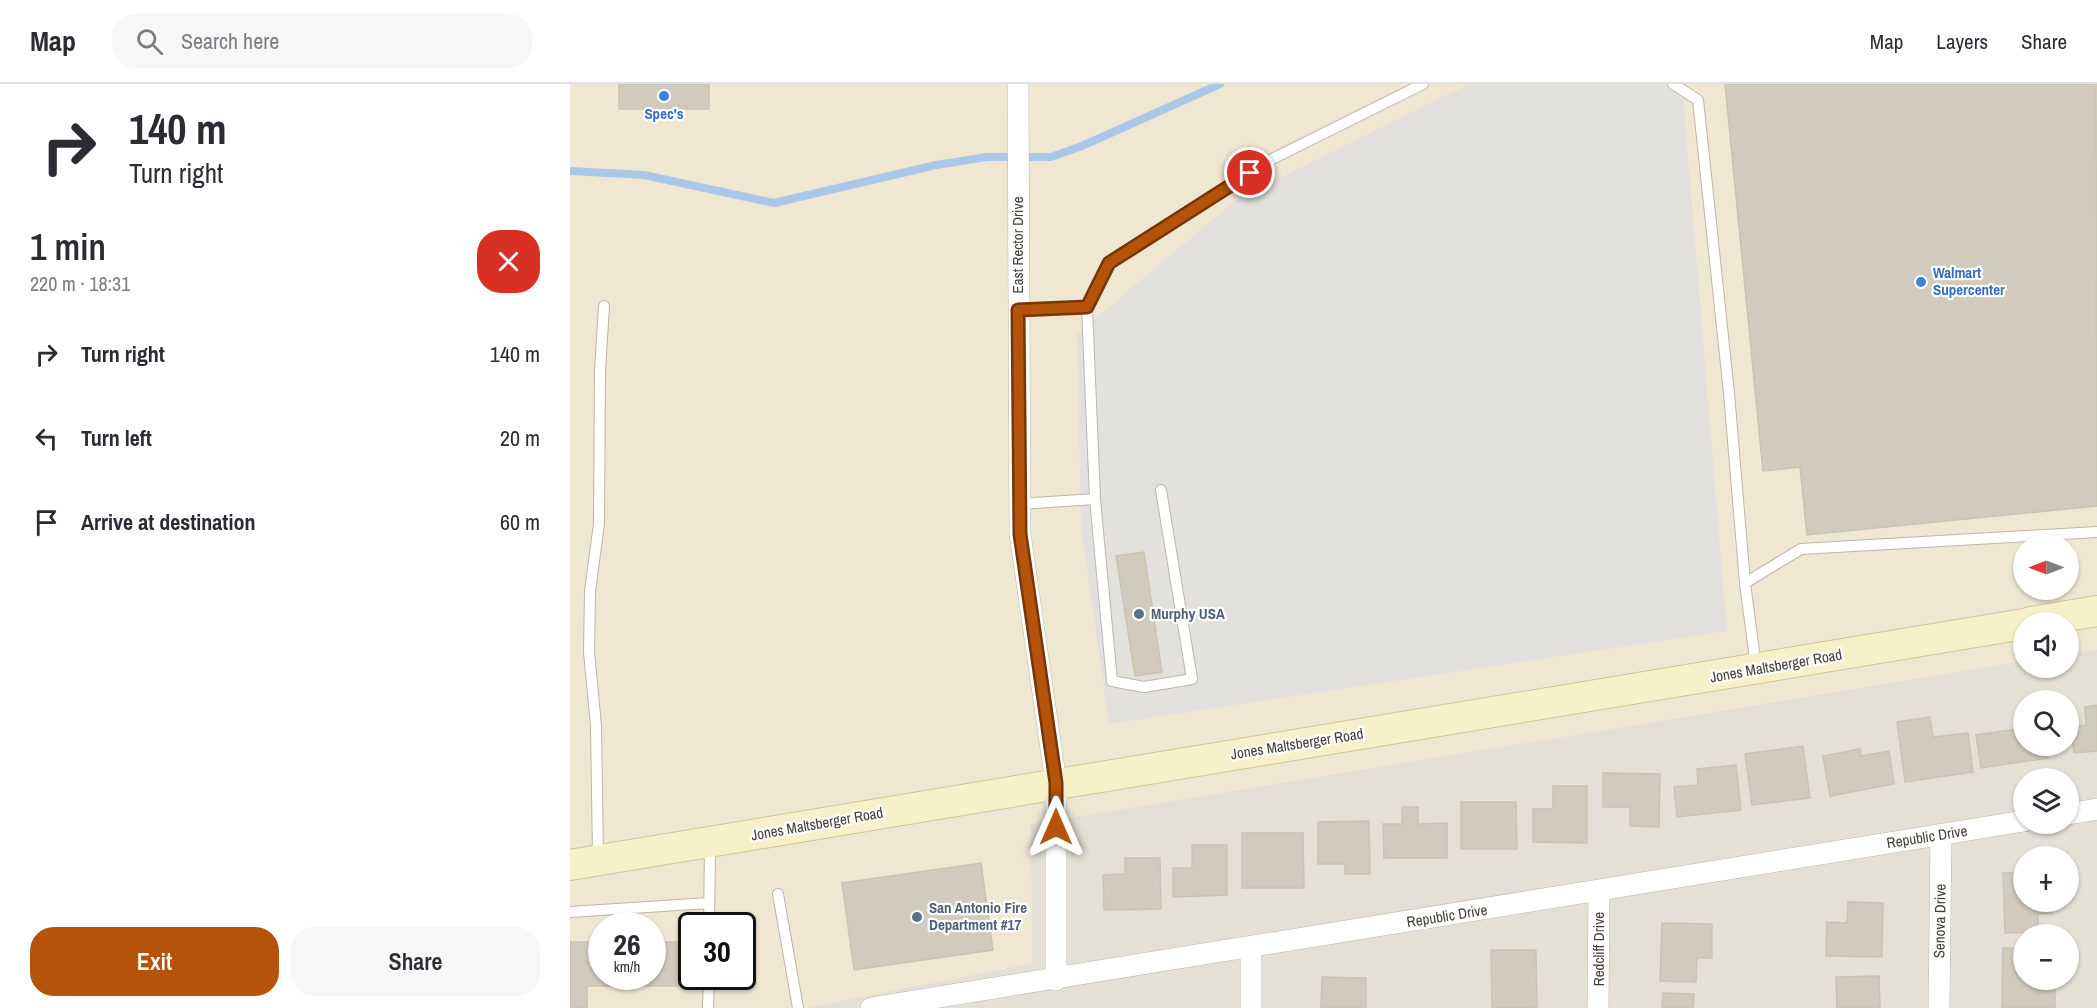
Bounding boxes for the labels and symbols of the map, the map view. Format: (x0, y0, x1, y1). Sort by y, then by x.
marker: Spec's (657, 89, 671, 103)
place label: Spec's (644, 103, 684, 124)
pin (1224, 147, 1275, 198)
street label: East Rector Drive (1007, 196, 1028, 294)
place label: Walmart Supercenter (1933, 262, 2005, 300)
marker: Walmart Supercenter (1914, 275, 1928, 289)
north arrow (2013, 534, 2079, 600)
place label: Murphy USA (1151, 603, 1225, 624)
marker: Murphy USA (1132, 607, 1146, 621)
street label: Jones Maltsberger Road (1708, 644, 1844, 687)
street label: Jones Maltsberger Road (1229, 723, 1365, 764)
position arrow (1024, 795, 1088, 859)
street label: Jones Maltsberger Road (749, 802, 885, 845)
street label: Republic Drive (1885, 820, 1969, 853)
street label: Senova Drive (1928, 883, 1951, 958)
place label: San Antonio Fire Department #17 (929, 897, 1027, 935)
street label: Republic Drive (1405, 899, 1489, 932)
marker: San Antonio Fire Department #17 (910, 910, 924, 924)
speed limit sign: 30 (678, 912, 756, 990)
street label: Redcliff Drive (1588, 912, 1609, 986)

